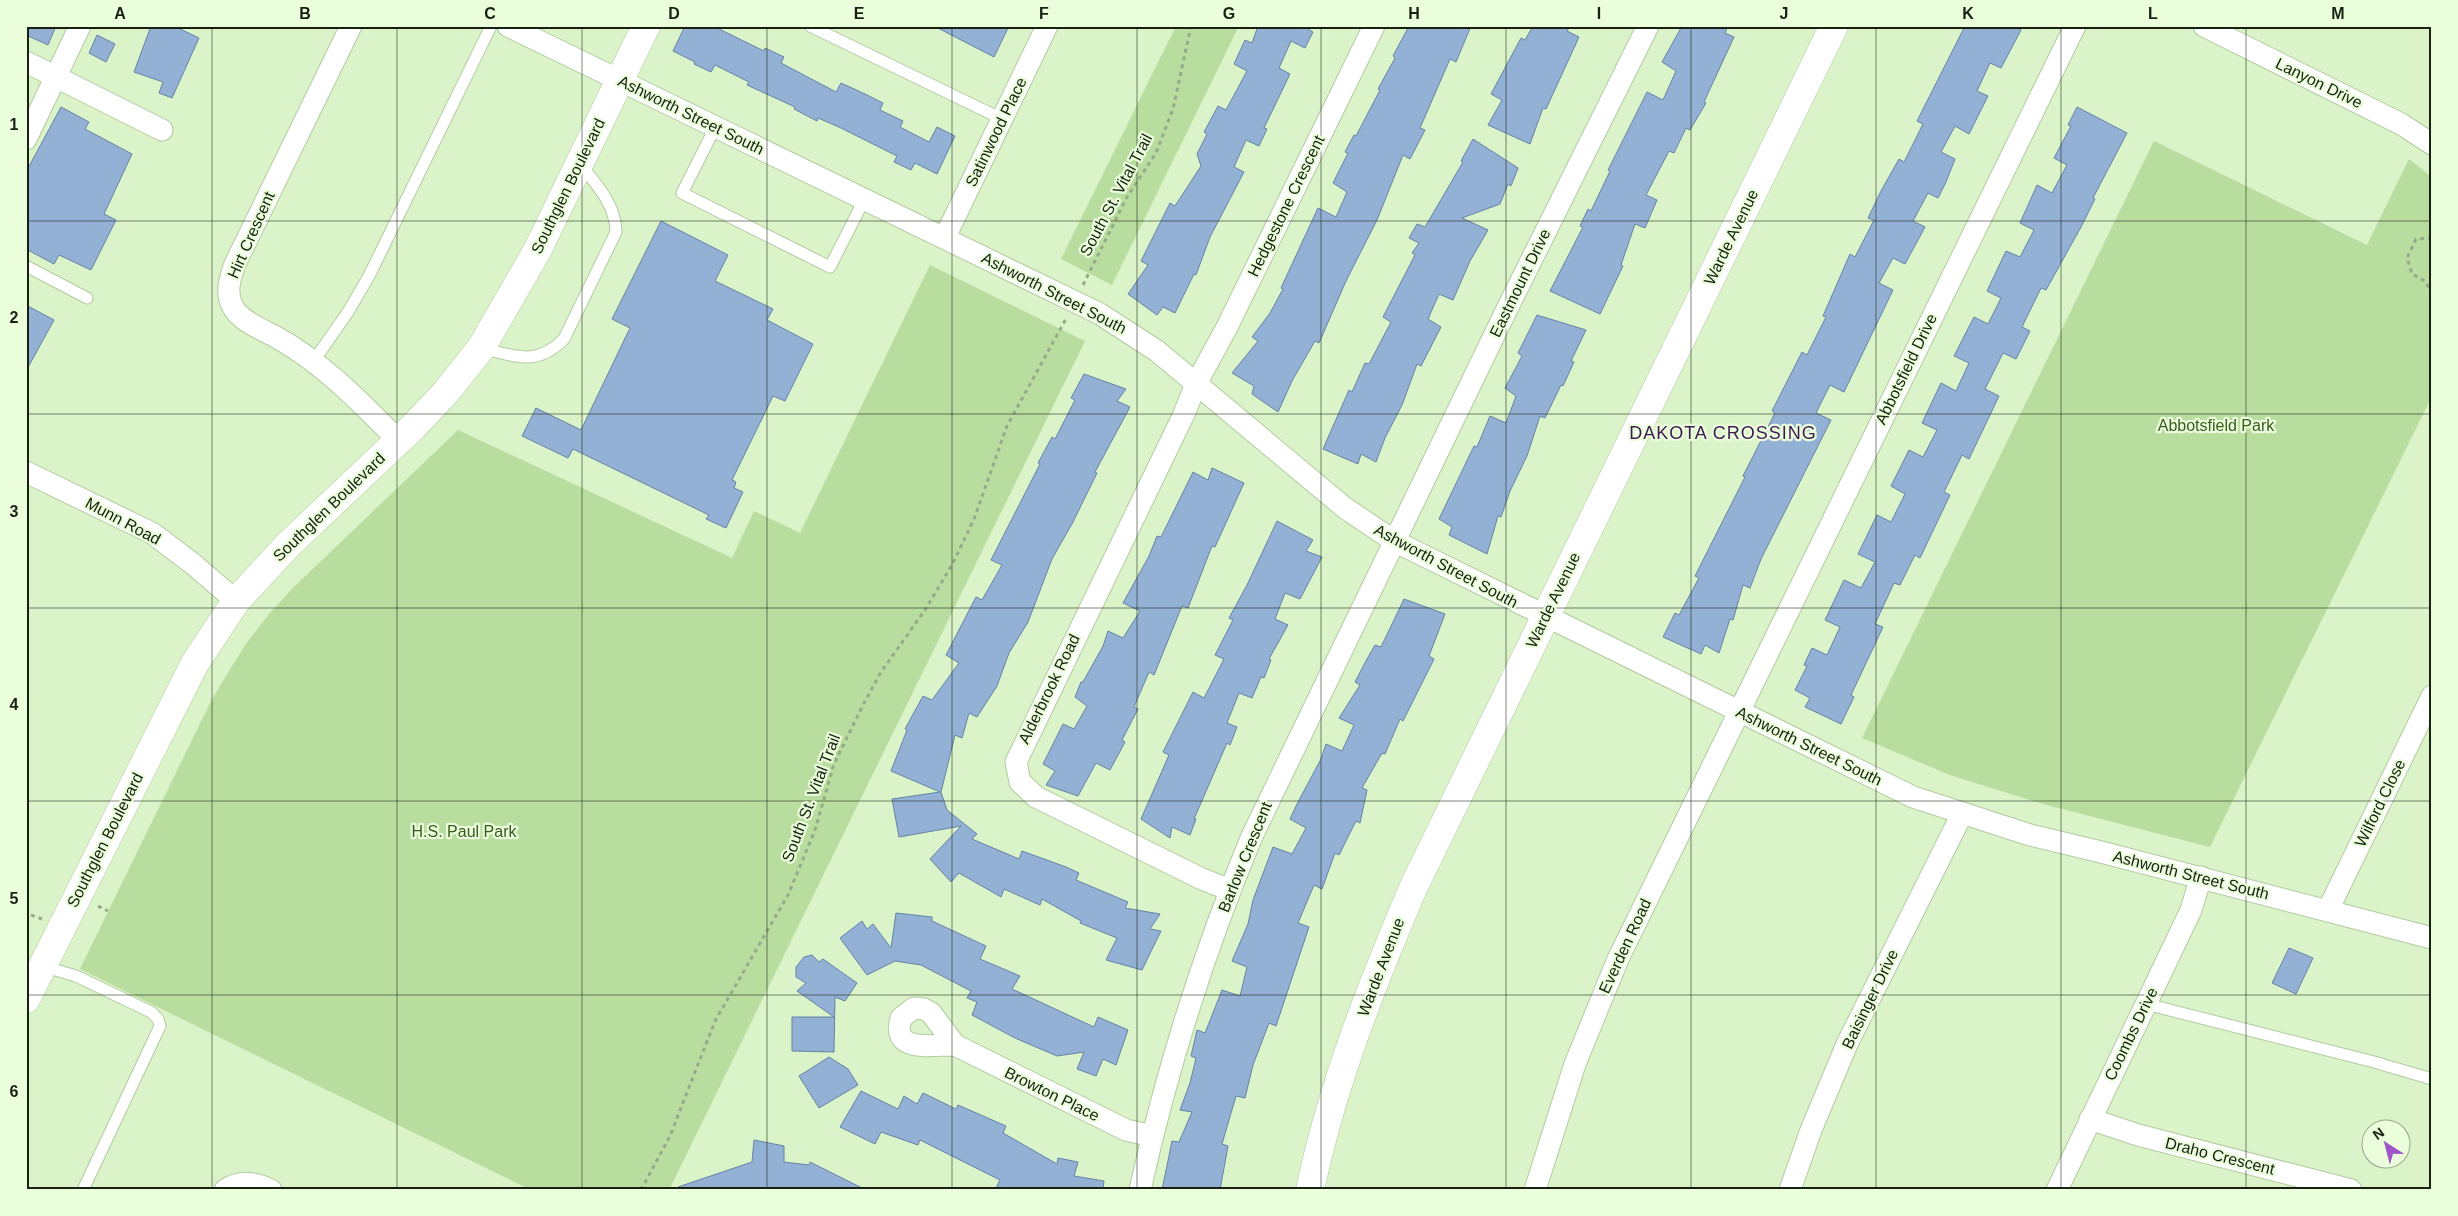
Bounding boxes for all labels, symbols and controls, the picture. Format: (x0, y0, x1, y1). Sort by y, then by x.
text: A (114, 5, 126, 22)
text: B (299, 5, 311, 22)
text: C (484, 5, 496, 22)
text: D (668, 5, 680, 22)
text: E (854, 5, 865, 22)
text: F (1039, 5, 1049, 22)
text: G (1223, 5, 1235, 22)
text: H (1408, 5, 1420, 22)
text: I (1597, 5, 1601, 22)
text: J (1780, 5, 1788, 22)
text: K (1962, 5, 1974, 22)
text: L (2148, 5, 2158, 22)
text: M (2331, 5, 2345, 22)
street label: Lanyon Drive (2273, 55, 2365, 111)
street label: Ashworth Street South (615, 72, 767, 158)
street label: Satinwood Place (962, 75, 1030, 189)
text: 1 (10, 116, 19, 133)
street label: Southglen Boulevard (528, 116, 608, 256)
street label: South St. Vital Trail (1077, 131, 1155, 259)
street label: Hedgestone Crescent (1244, 132, 1328, 279)
street label: Warde Avenue (1701, 186, 1761, 287)
street label: Hirt Crescent (224, 188, 278, 281)
street label: Eastmount Drive (1486, 226, 1554, 340)
street label: Ashworth Street South (979, 249, 1129, 337)
text: 2 (10, 309, 19, 326)
street label: Abbotsfield Drive (1872, 311, 1940, 427)
park label: Abbotsfield Park (2158, 417, 2275, 434)
district label: DAKOTA CROSSING (1629, 423, 1817, 443)
street label: Southglen Boulevard (270, 449, 388, 565)
street label: Munn Road (82, 494, 164, 548)
text: 3 (10, 503, 19, 520)
street label: Ashworth Street South (1371, 521, 1521, 611)
street label: Warde Avenue (1523, 549, 1583, 650)
street label: Alderbrook Road (1015, 631, 1083, 747)
text: 4 (10, 696, 19, 713)
street label: Ashworth Street South (1733, 703, 1885, 789)
street label: South St. Vital Trail (779, 732, 843, 864)
street label: Wilford Close (2352, 756, 2409, 849)
street label: Southglen Boulevard (64, 770, 146, 910)
street label: Barlow Crescent (1215, 799, 1275, 915)
park label: H.S. Paul Park (412, 823, 517, 840)
street label: Ashworth Street South (2111, 847, 2271, 903)
text: 5 (10, 890, 19, 907)
street label: Everden Road (1596, 896, 1654, 996)
street label: Warde Avenue (1354, 915, 1408, 1019)
street label: Baisinger Drive (1839, 946, 1901, 1051)
street label: Coombs Drive (2101, 985, 2161, 1083)
street label: Browton Place (1002, 1064, 1102, 1124)
text: 6 (10, 1083, 19, 1100)
north arrow (2360, 1118, 2410, 1168)
text: N (2370, 1124, 2387, 1143)
street label: Draho Crescent (2164, 1134, 2277, 1178)

